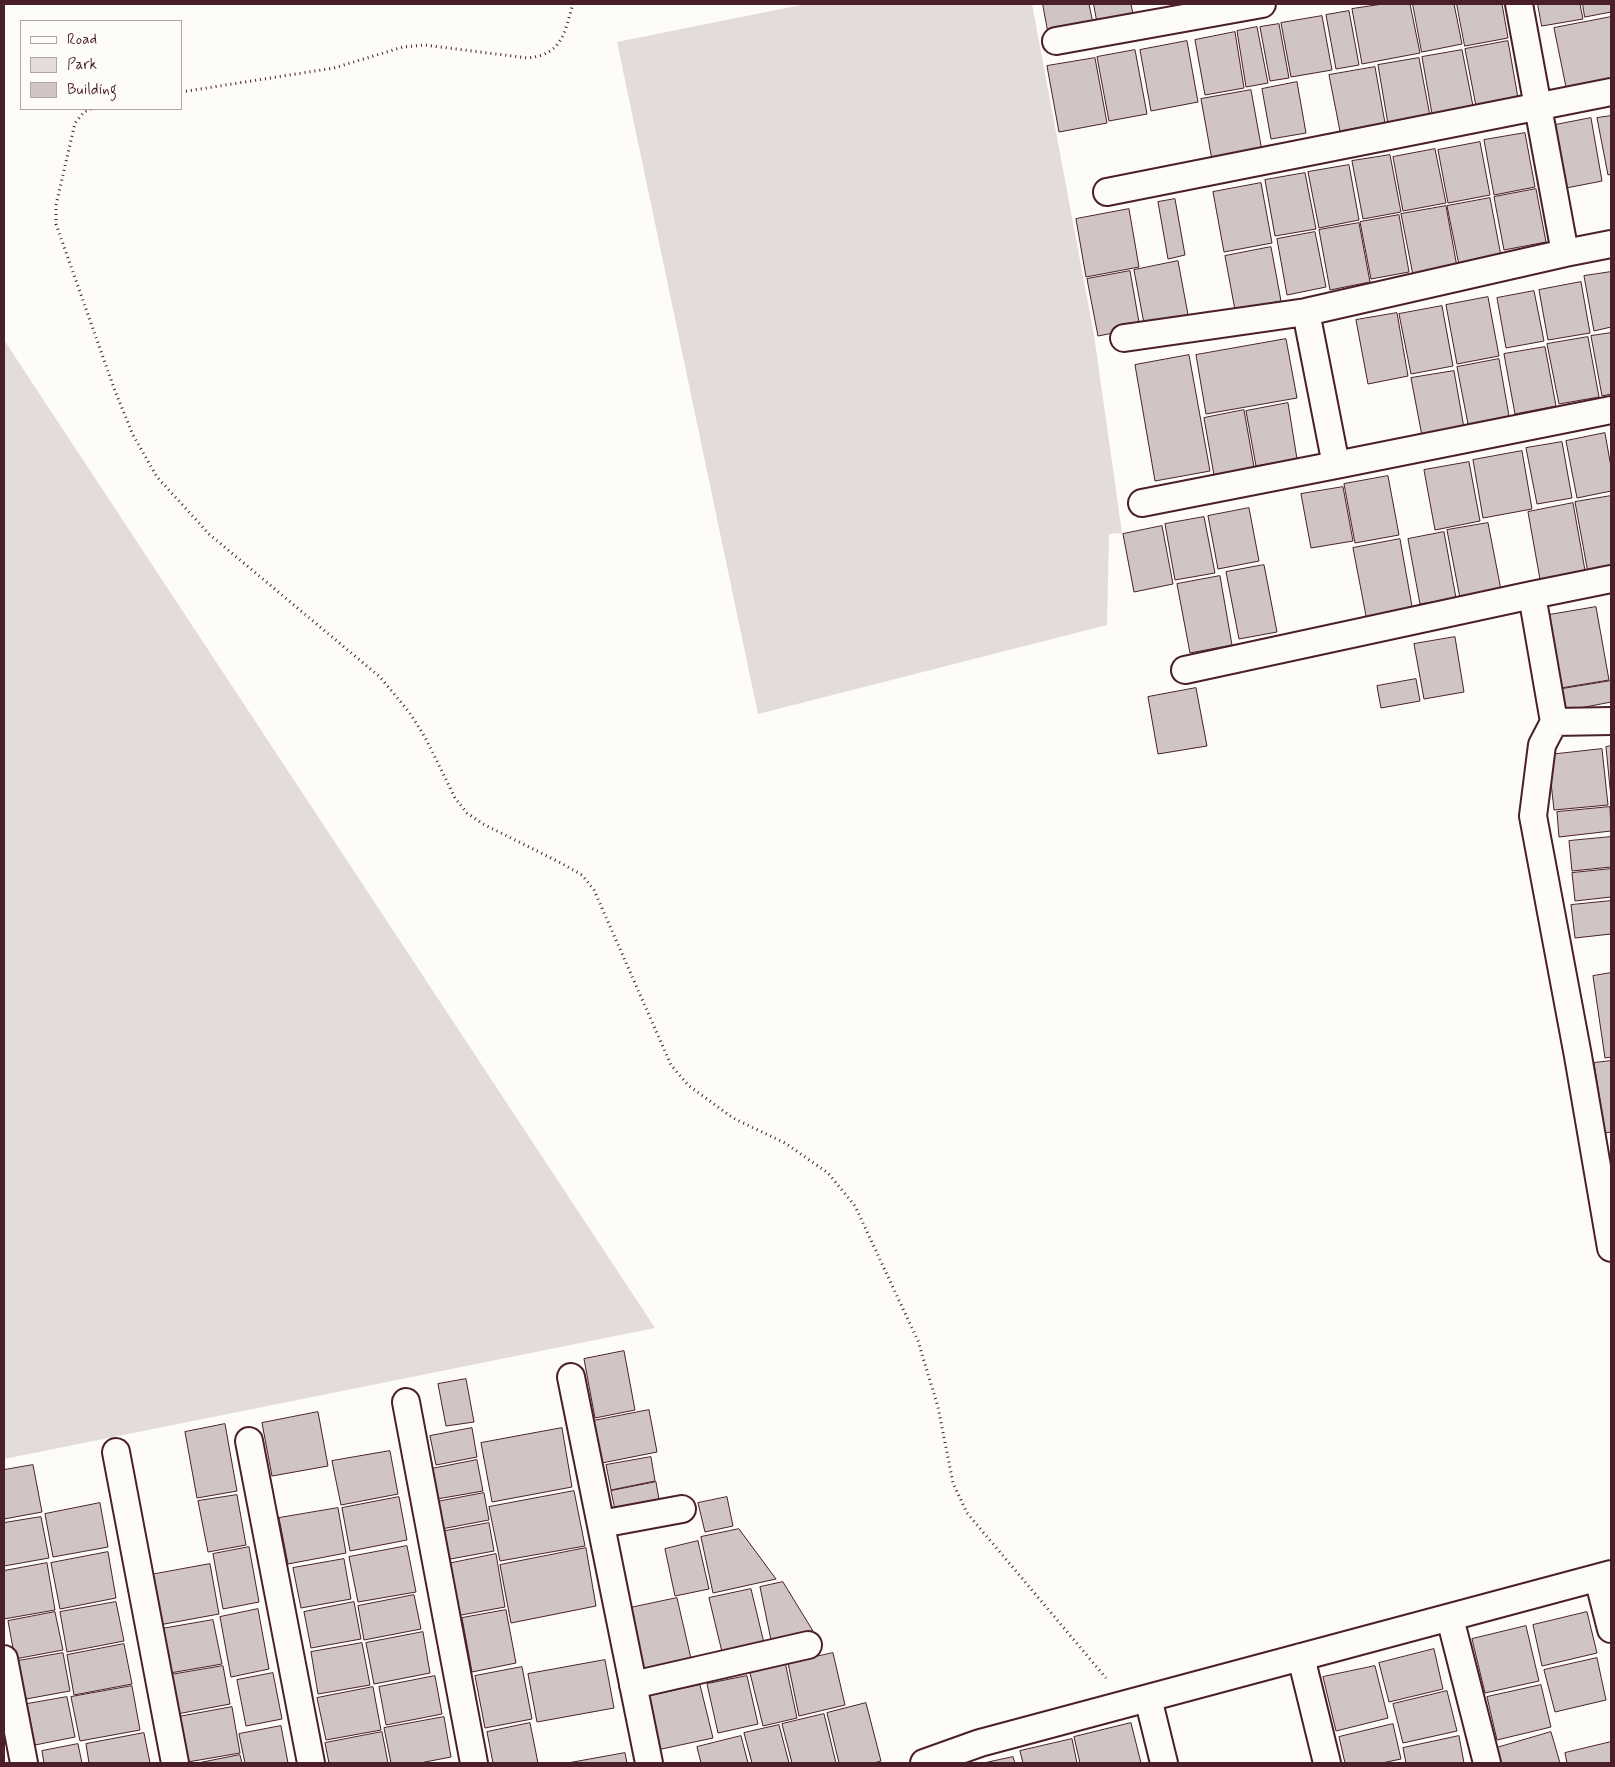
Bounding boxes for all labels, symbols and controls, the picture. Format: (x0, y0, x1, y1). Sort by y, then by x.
legend (20, 20, 182, 110)
text: Road (67, 30, 97, 50)
text: Park (67, 55, 97, 75)
text: Building (67, 80, 117, 100)

